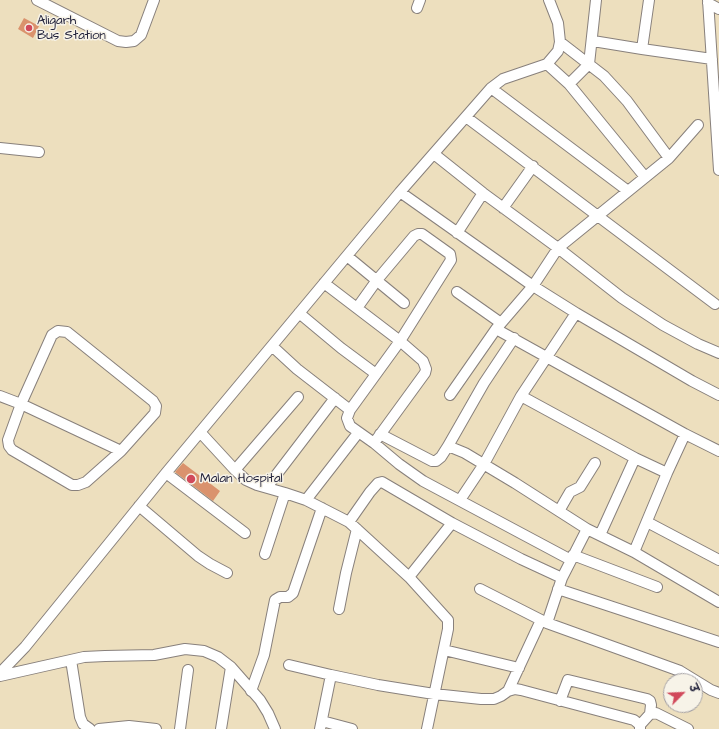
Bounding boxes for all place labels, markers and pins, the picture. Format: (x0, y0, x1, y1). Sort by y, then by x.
place label: Aligarh Bus Station (37, 13, 106, 44)
marker: Aligarh Bus Station (24, 23, 34, 33)
place label: Malan Hospital (200, 471, 283, 487)
marker: Malan Hospital (185, 473, 197, 485)

